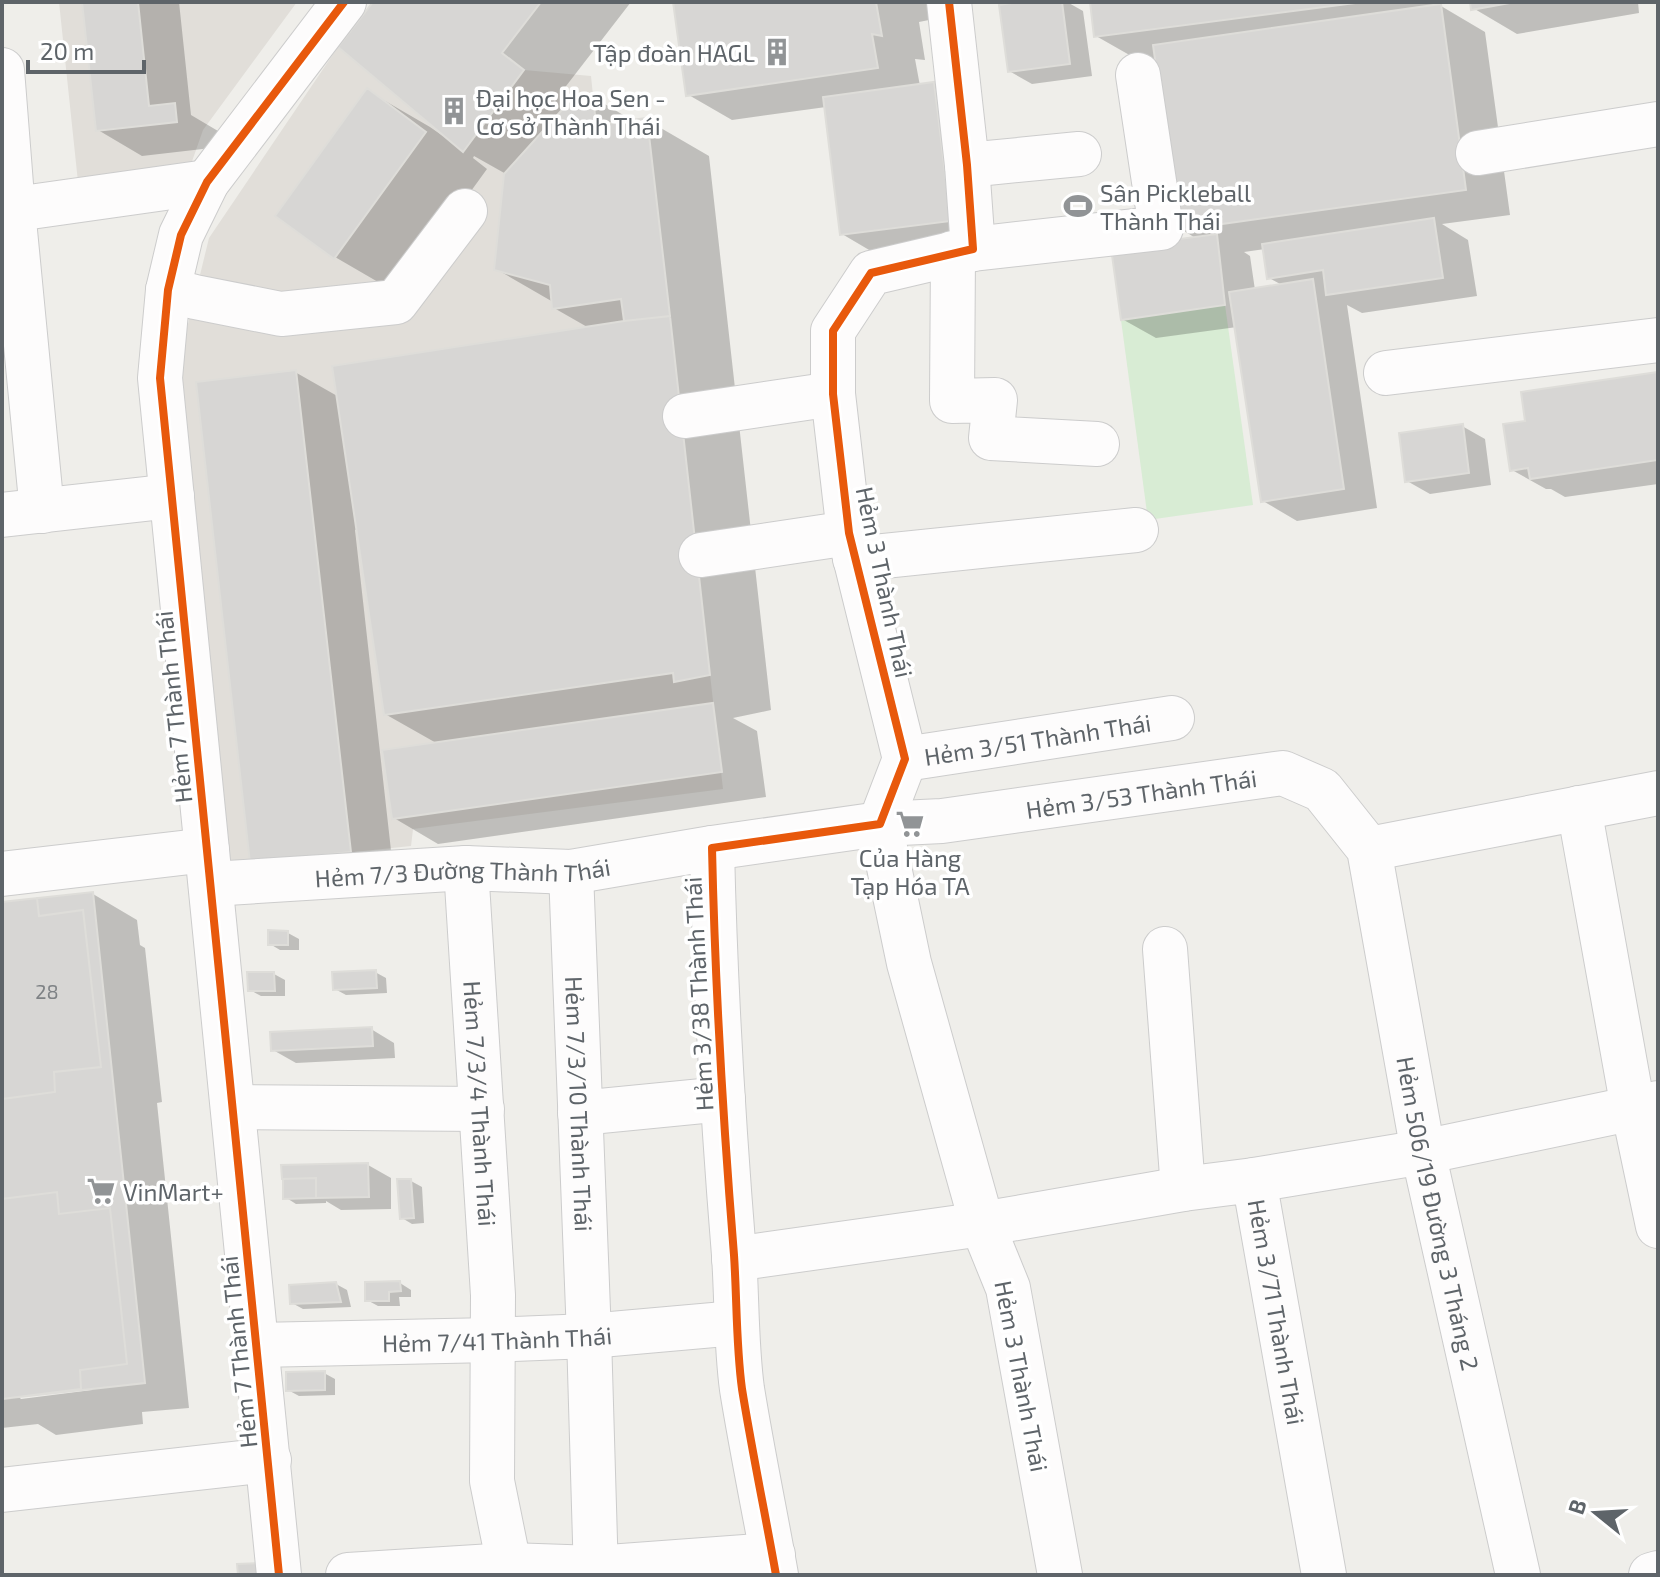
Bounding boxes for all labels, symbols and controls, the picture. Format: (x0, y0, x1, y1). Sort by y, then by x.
scale bar (28, 24, 144, 74)
text: 20 m (40, 36, 94, 65)
building icon: Tập đoàn HAGL (762, 37, 792, 67)
place label: Tập đoàn HAGL (593, 38, 755, 67)
place label: Đại học Hoa Sen - Cơ sở Thành Thái (476, 83, 666, 140)
building icon: Đại học Hoa Sen - Cơ sở Thành Thái (439, 96, 469, 126)
place label: Sân Pickleball Thành Thái (1100, 178, 1251, 235)
sports icon: Sân Pickleball Thành Thái (1063, 191, 1093, 221)
street label: Hẻm 3 Thành Thái (851, 484, 919, 680)
street label: Hẻm 7 Thành Thái (148, 609, 198, 805)
street label: Hẻm 3/51 Thành Thái (922, 707, 1153, 770)
street label: Hẻm 3/53 Thành Thái (1024, 762, 1259, 824)
supermarket icon: Của Hàng Tạp Hóa TA (895, 809, 925, 839)
place label: Của Hàng Tạp Hóa TA (850, 843, 970, 900)
street label: Hẻm 7/3 Đường Thành Thái (314, 851, 612, 892)
street label: Hẻm 3/38 Thành Thái (677, 876, 719, 1112)
street label: Hẻm 7/3/10 Thành Thái (561, 976, 599, 1232)
house number: 28 (35, 979, 59, 1003)
street label: Hẻm 7/3/4 Thành Thái (459, 980, 503, 1227)
street label: Hẻm 506/19 Đường 3 Tháng 2 (1392, 1054, 1486, 1373)
supermarket icon: VinMart+ (86, 1176, 116, 1206)
place label: VinMart+ (123, 1177, 224, 1206)
street label: Hẻm 3/71 Thành Thái (1243, 1197, 1312, 1427)
street label: Hẻm 7 Thành Thái (213, 1254, 263, 1450)
street label: Hẻm 3 Thành Thái (989, 1278, 1055, 1474)
street label: Hẻm 7/41 Thành Thái (382, 1320, 613, 1357)
north arrow (1556, 1473, 1636, 1553)
text: B (1561, 1496, 1591, 1517)

